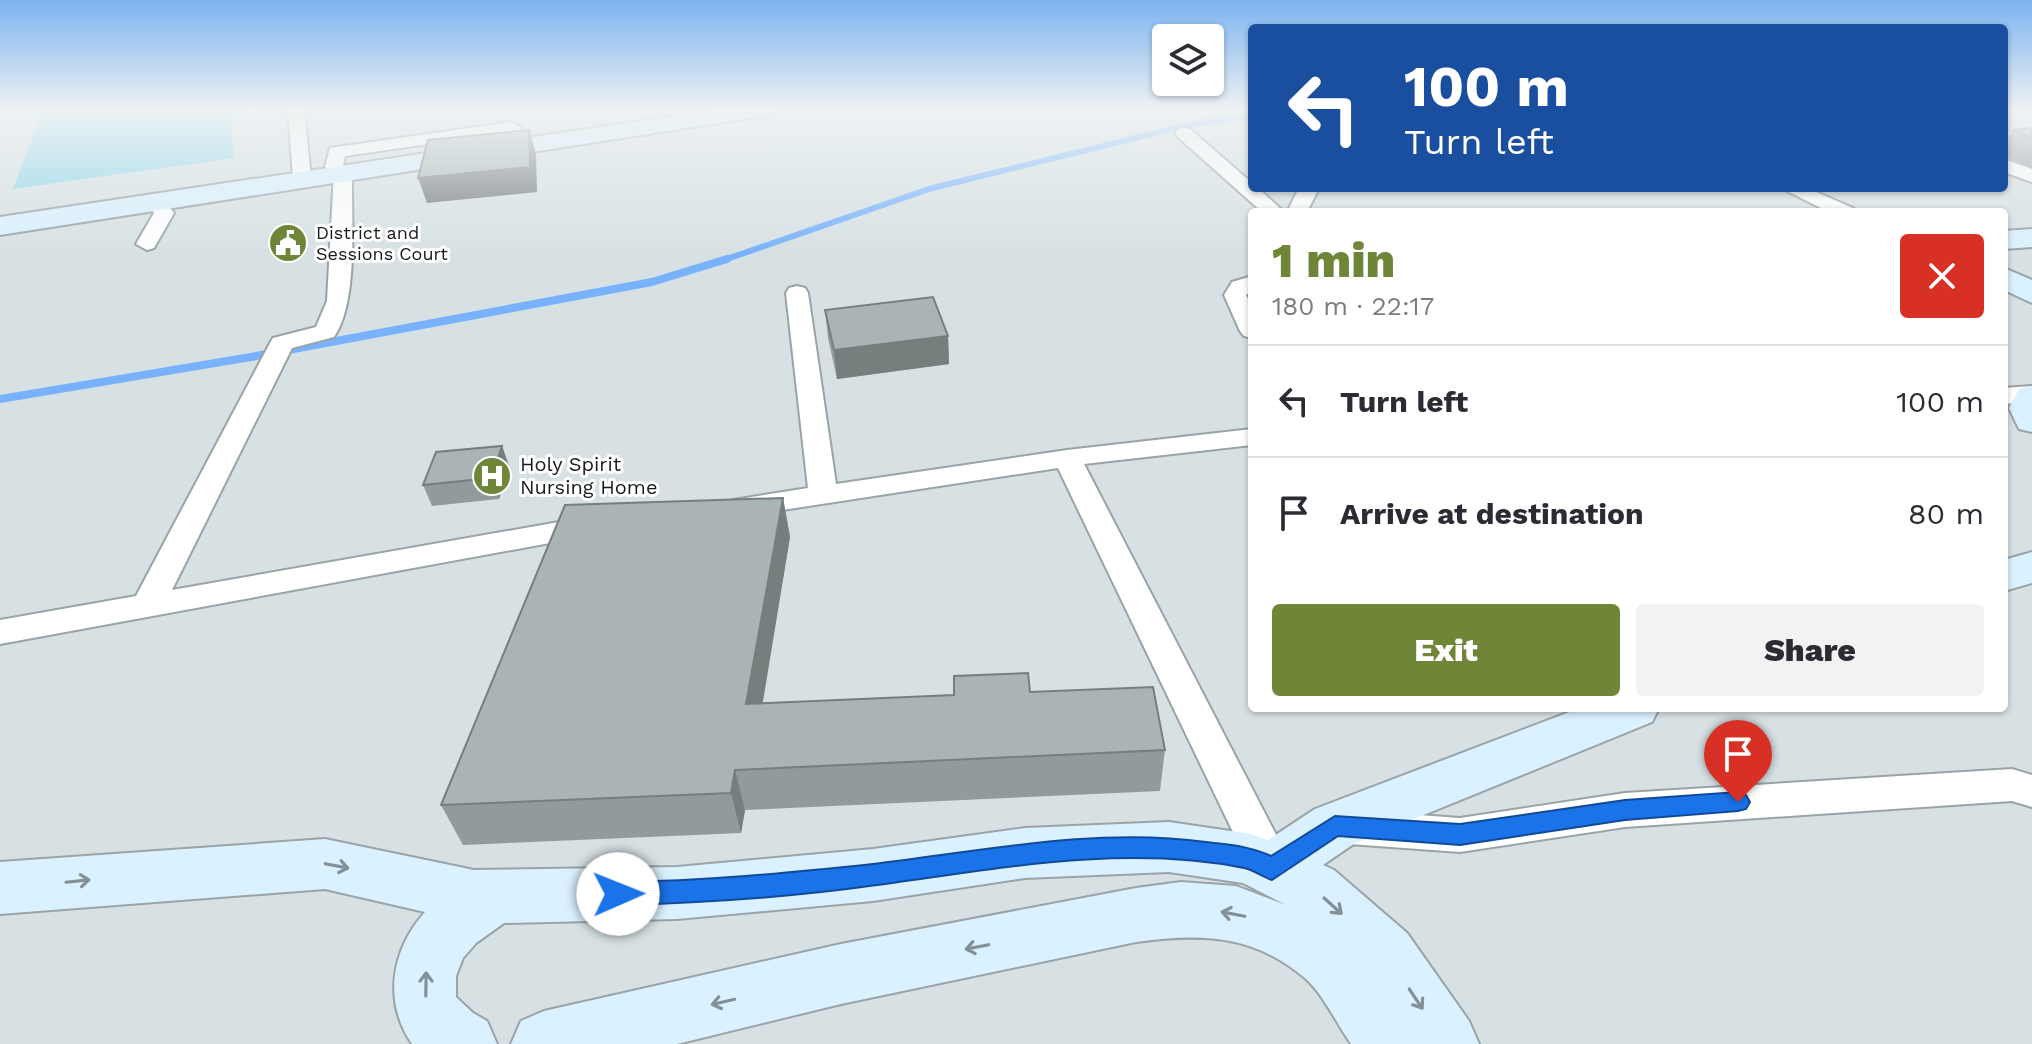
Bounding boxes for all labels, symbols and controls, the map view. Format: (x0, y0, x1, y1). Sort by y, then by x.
map controls (1152, 24, 1224, 96)
button: layers (1152, 24, 1224, 96)
text: 100 m (1404, 54, 1569, 120)
icon: left (1272, 56, 1376, 160)
text: Turn left (1404, 121, 1554, 163)
public building icon: District and Sessions Court (267, 222, 309, 264)
place label: District and Sessions Court (316, 222, 448, 264)
text: 1 min (1272, 232, 1395, 289)
button: close (1900, 234, 1984, 318)
text: 180 m · 22:17 (1272, 291, 1434, 321)
icon: left (1272, 379, 1316, 423)
text: Turn left (1340, 384, 1468, 419)
text: 100 m (1896, 384, 1984, 419)
place label: Holy Spirit Nursing Home (520, 452, 657, 499)
hospital icon: Holy Spirit Nursing Home (471, 455, 513, 497)
icon: arrive (1272, 491, 1316, 535)
text: Arrive at destination (1340, 496, 1644, 531)
text: 80 m (1908, 496, 1984, 531)
button: Exit (1272, 604, 1620, 696)
button: Share (1636, 604, 1984, 696)
pin (1704, 720, 1772, 802)
icon: arrive (1716, 732, 1760, 776)
position arrow (576, 852, 660, 936)
one-way arrow (323, 860, 349, 875)
one-way arrow (64, 873, 91, 888)
one-way arrow (1322, 897, 1342, 915)
one-way arrow (1221, 906, 1246, 921)
one-way arrow (965, 941, 990, 956)
one-way arrow (418, 971, 433, 998)
one-way arrow (1407, 987, 1424, 1009)
one-way arrow (711, 995, 736, 1010)

